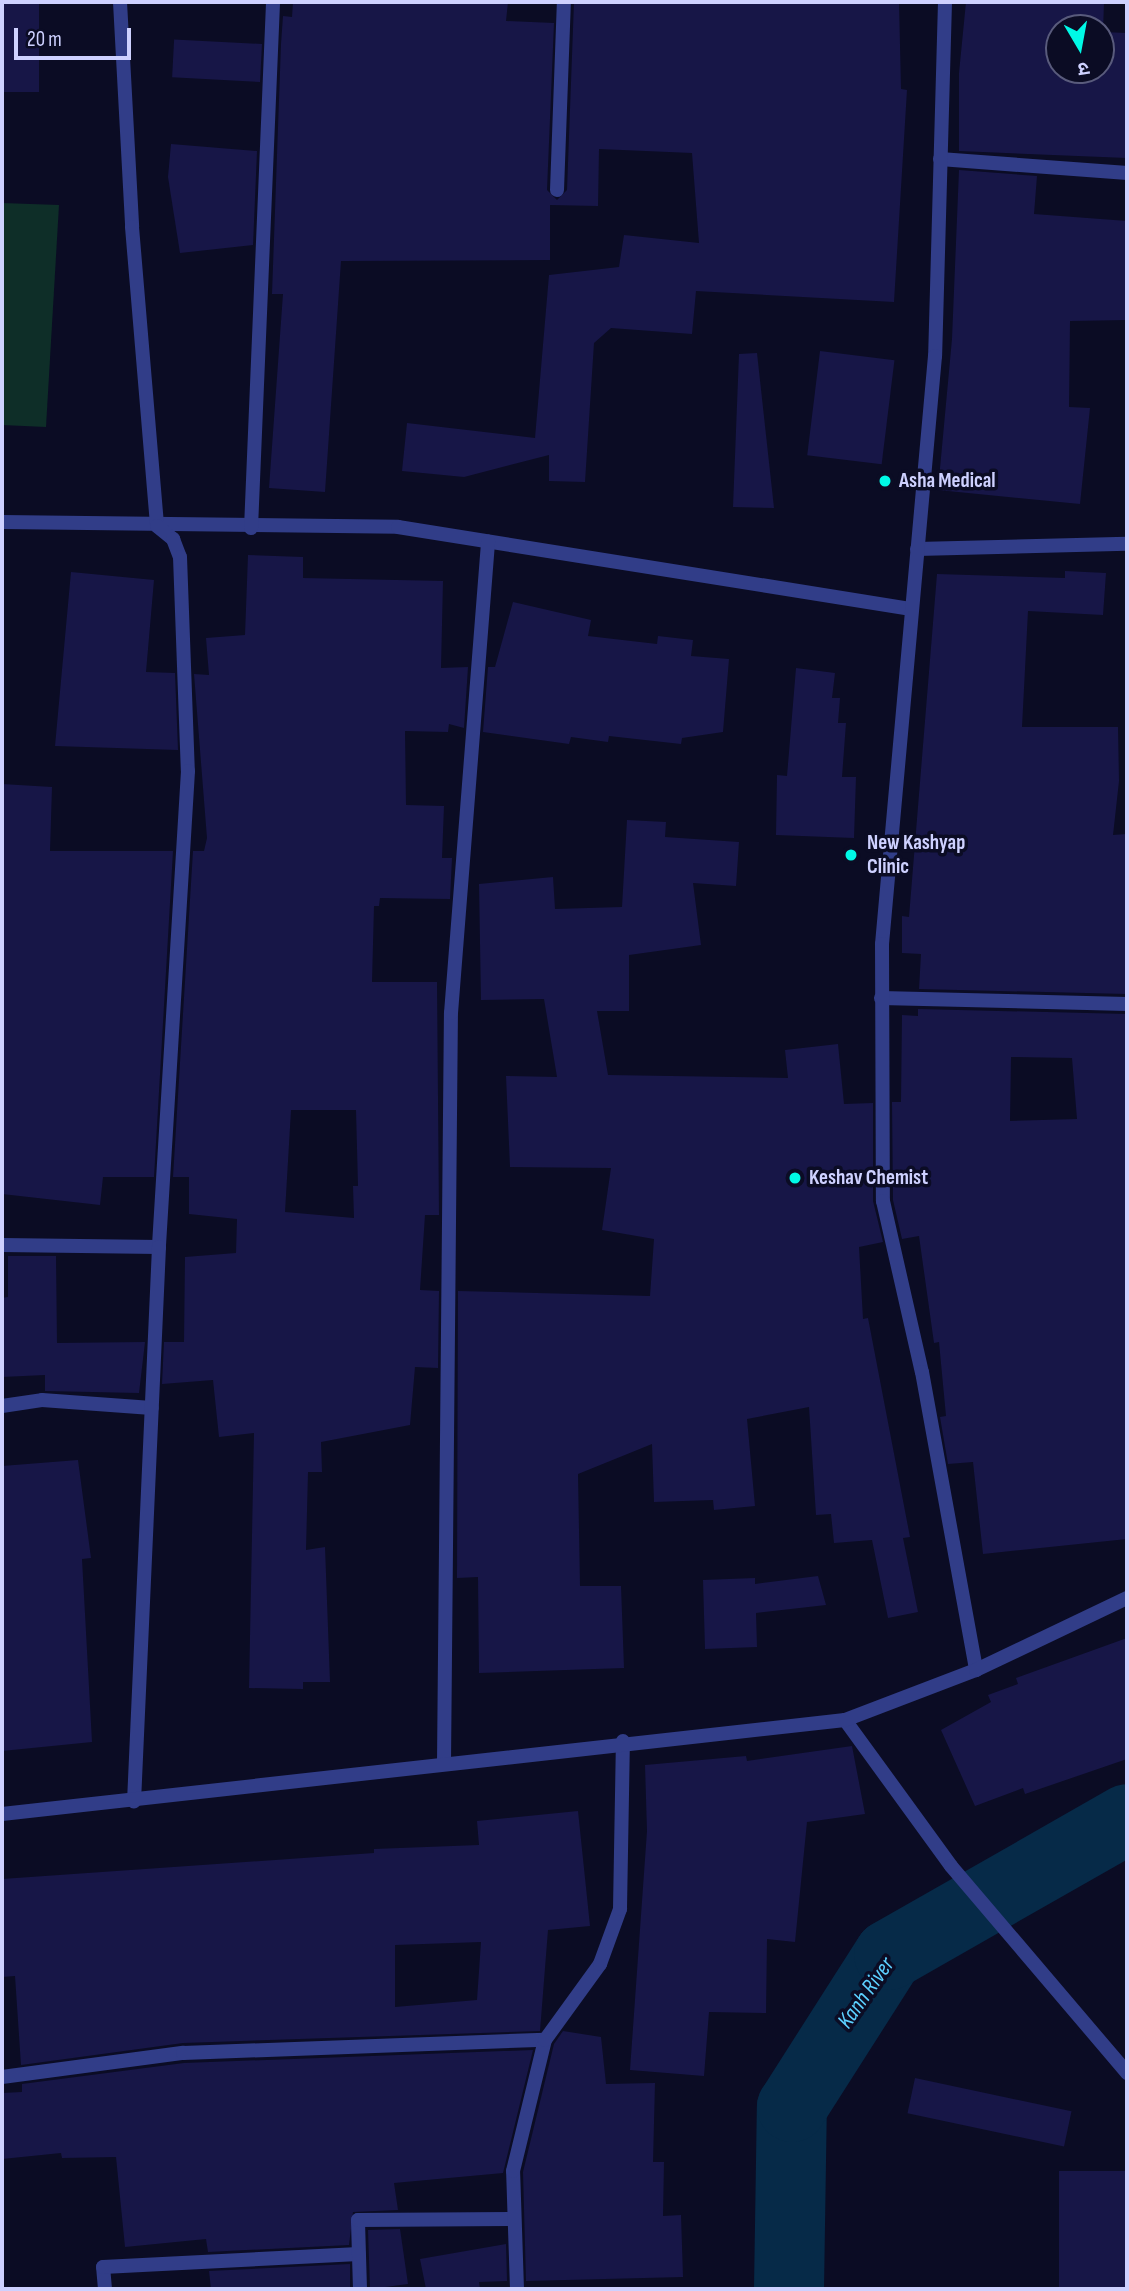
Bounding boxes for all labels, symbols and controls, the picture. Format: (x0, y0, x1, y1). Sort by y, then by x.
scale bar (18, 14, 135, 58)
north arrow (1045, 14, 1115, 84)
text: 20 m (27, 27, 62, 52)
text: उ (1076, 56, 1091, 80)
place label: Asha Medical (899, 468, 996, 494)
marker: Asha Medical (877, 473, 893, 489)
place label: New Kashyap Clinic (867, 830, 965, 880)
marker: New Kashyap Clinic (841, 845, 861, 865)
place label: Keshav Chemist (809, 1165, 928, 1191)
marker: Keshav Chemist (787, 1170, 803, 1186)
water label: Kanh River (832, 1952, 900, 2034)

